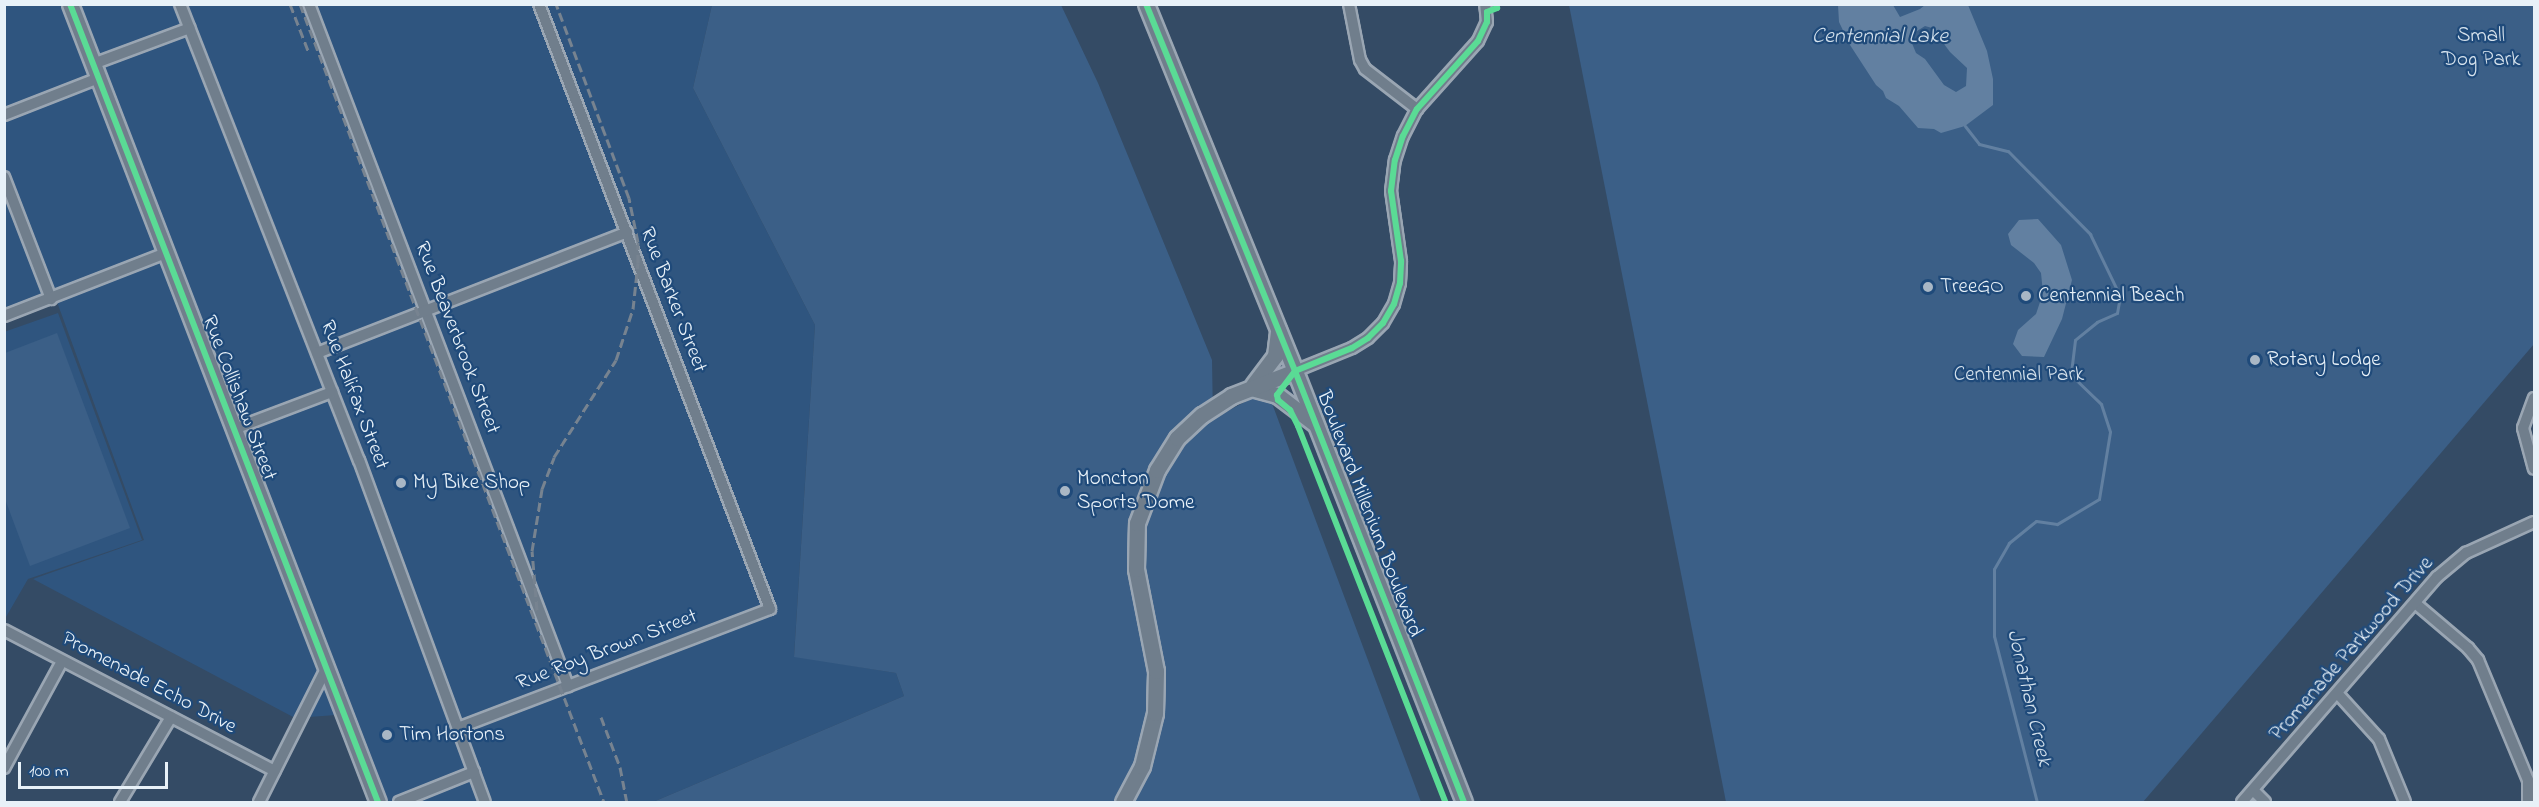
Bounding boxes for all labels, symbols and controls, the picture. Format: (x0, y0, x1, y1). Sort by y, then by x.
park label: Small Dog Park (2442, 23, 2520, 73)
water label: Centennial Lake (1812, 25, 1948, 51)
street label: Rue Barker Street (634, 224, 712, 376)
street label: Rue Beaverbrook Street (409, 238, 505, 438)
place label: TreeGO (1940, 274, 2004, 300)
marker: TreeGO (1921, 280, 1935, 294)
place label: Centennial Beach (2038, 283, 2185, 309)
marker: Centennial Beach (2019, 289, 2033, 303)
street label: Rue Collishaw Street (196, 312, 282, 484)
street label: Rue Halifax Street (314, 317, 394, 473)
place label: Rotary Lodge (2267, 347, 2381, 373)
marker: Rotary Lodge (2248, 353, 2262, 367)
park label: Centennial Park (1954, 362, 2084, 388)
street label: Boulevard Millenium Boulevard (1310, 388, 1428, 640)
place label: Moncton Sports Dome (1077, 466, 1194, 516)
place label: My Bike Shop (413, 470, 530, 496)
marker: My Bike Shop (394, 476, 408, 490)
marker: Moncton Sports Dome (1058, 484, 1072, 498)
street label: Promenade Parkwood Drive (2265, 552, 2439, 746)
street label: Rue Roy Brown Street (513, 604, 701, 696)
street label: Promenade Echo Drive (57, 626, 241, 740)
water label: Jonathan Creek (1999, 627, 2057, 769)
place label: Tim Hortons (399, 722, 505, 748)
marker: Tim Hortons (380, 728, 394, 742)
scale bar (21, 750, 171, 788)
text: 100 m (29, 759, 69, 785)

